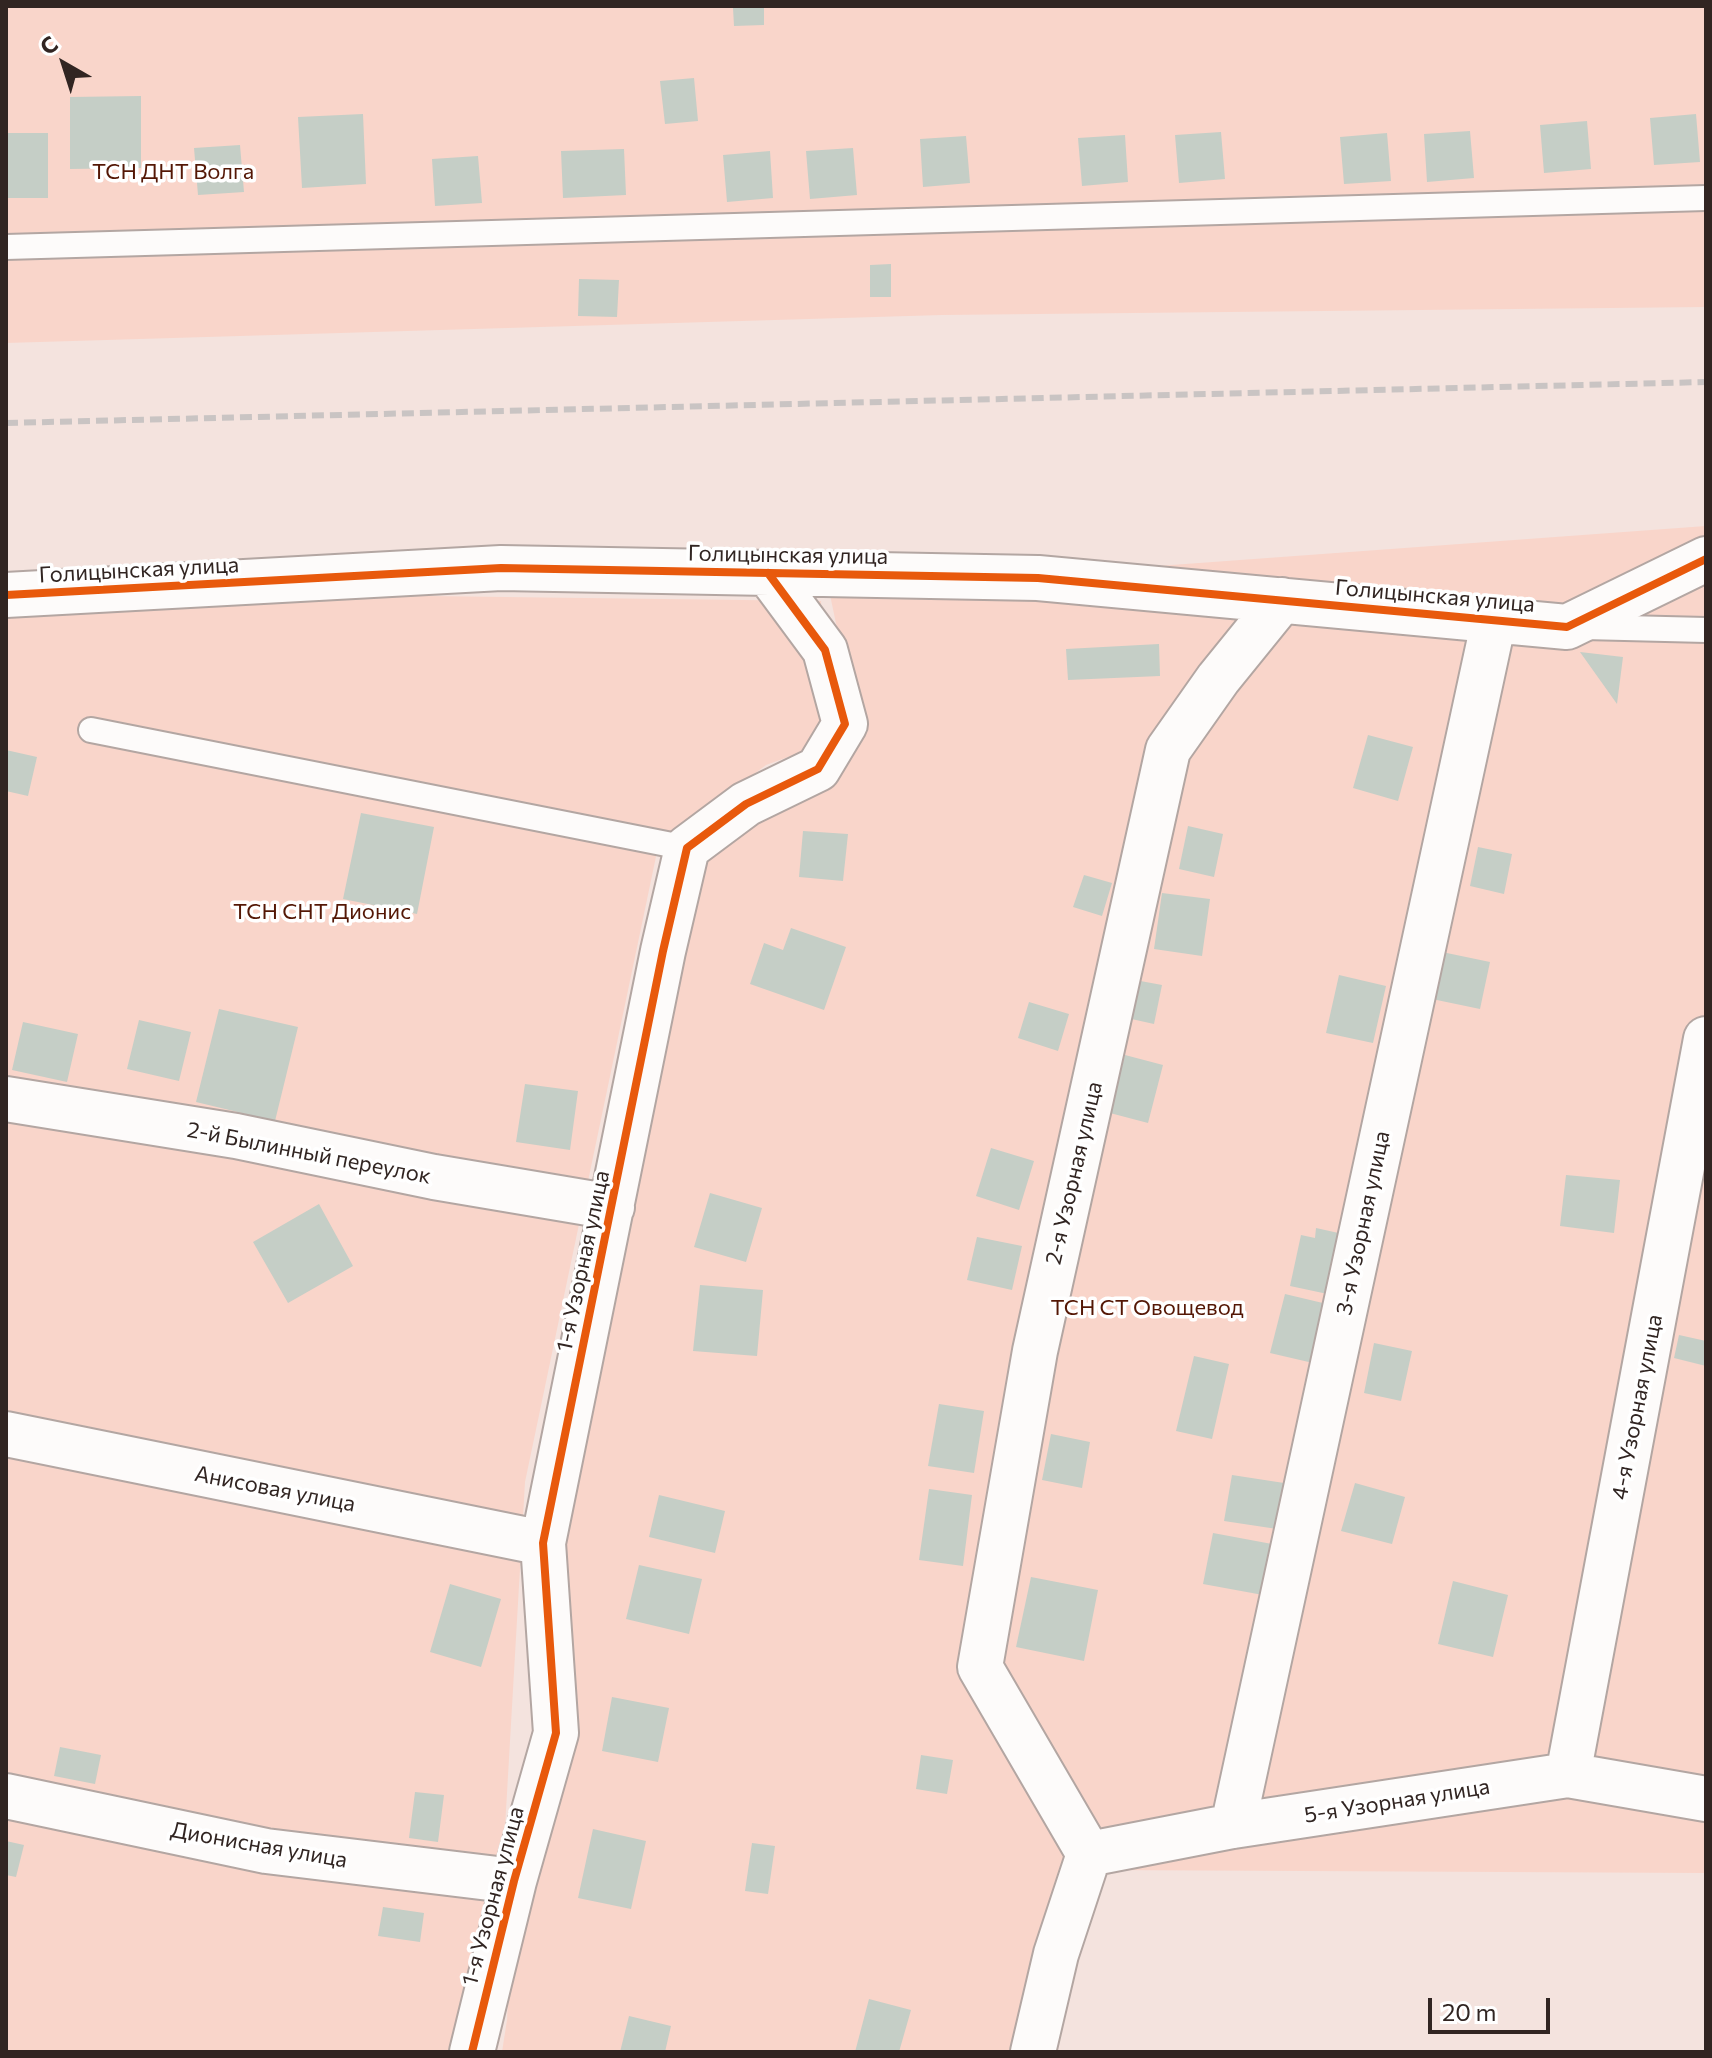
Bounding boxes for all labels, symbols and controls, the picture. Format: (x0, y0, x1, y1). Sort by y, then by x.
north arrow (24, 24, 104, 104)
text: С (34, 30, 63, 60)
park label: ТСН ДНТ Волга (92, 159, 254, 185)
street label: Голицынская улица (688, 540, 888, 570)
street label: Голицынская улица (38, 552, 240, 588)
street label: Голицынская улица (1334, 574, 1536, 618)
park label: ТСН СНТ Дионис (233, 899, 411, 925)
street label: 2-я Узорная улица (1040, 1079, 1108, 1267)
street label: 2-й Былинный переулок (185, 1116, 433, 1190)
street label: 3-я Узорная улица (1331, 1129, 1395, 1317)
street label: 1-я Узорная улица (551, 1168, 615, 1354)
park label: ТСН СТ Овощевод (1050, 1295, 1244, 1321)
street label: 4-я Узорная улица (1606, 1312, 1668, 1502)
street label: Анисовая улица (192, 1460, 358, 1518)
street label: 5-я Узорная улица (1302, 1773, 1492, 1829)
street label: 1-я Узорная улица (456, 1804, 530, 1988)
street label: Дионисная улица (169, 1816, 349, 1874)
scale bar (1432, 1982, 1554, 2032)
text: 20 m (1442, 1997, 1496, 2026)

